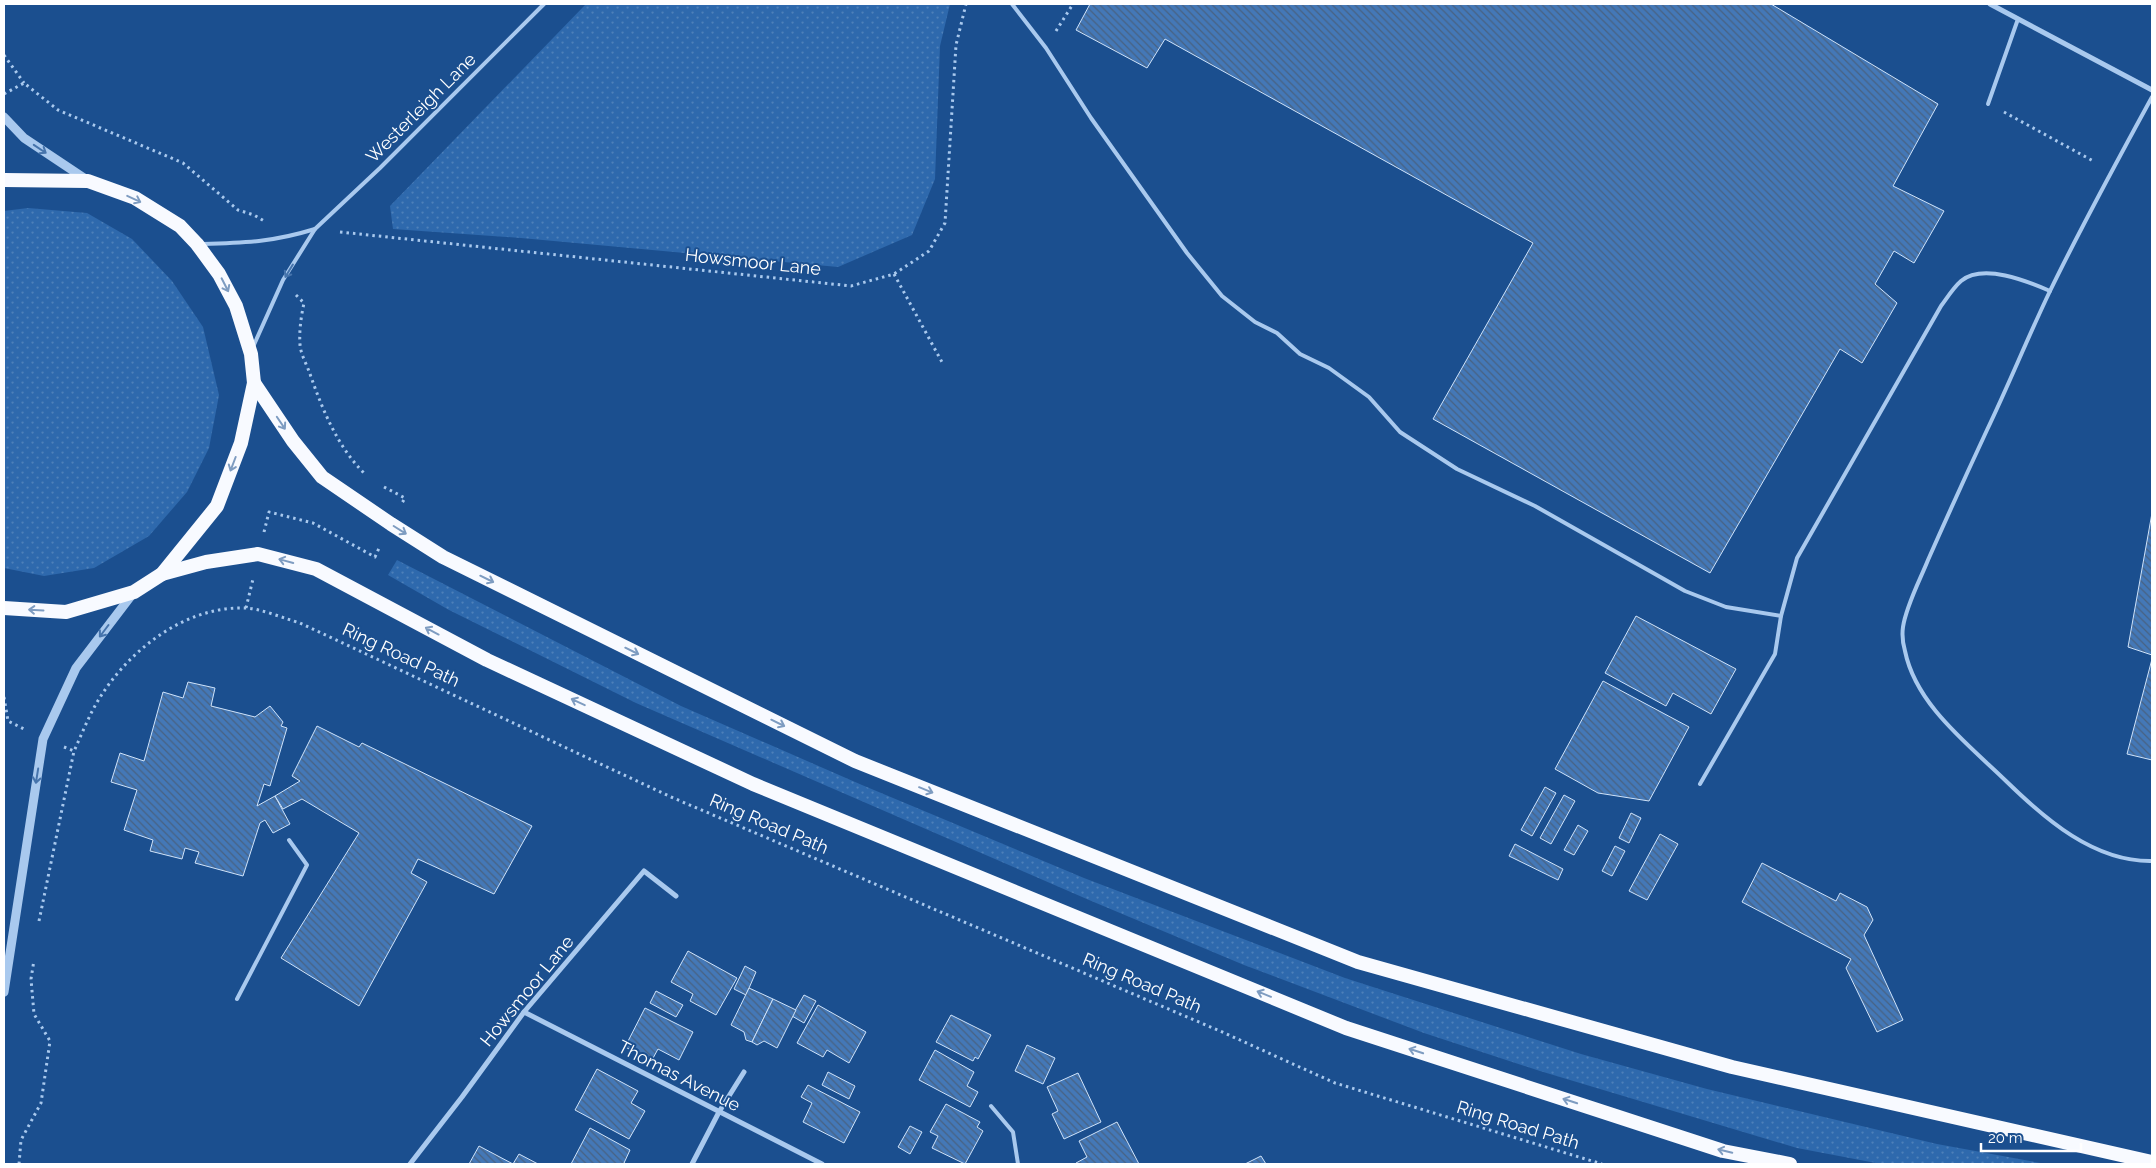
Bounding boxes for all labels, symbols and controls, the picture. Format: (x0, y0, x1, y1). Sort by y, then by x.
street label: Westerleigh Lane (361, 48, 480, 167)
one-way arrow (33, 144, 47, 154)
one-way arrow (126, 195, 141, 204)
street label: Howsmoor Lane (684, 244, 822, 279)
one-way arrow (283, 263, 293, 277)
one-way arrow (220, 277, 230, 292)
one-way arrow (276, 416, 286, 430)
one-way arrow (228, 455, 237, 471)
one-way arrow (393, 526, 407, 536)
one-way arrow (278, 556, 294, 565)
one-way arrow (479, 574, 494, 584)
one-way arrow (28, 605, 44, 614)
street label: Ring Road Path (339, 618, 463, 691)
one-way arrow (99, 624, 110, 637)
one-way arrow (425, 625, 440, 635)
one-way arrow (624, 647, 639, 656)
one-way arrow (571, 697, 586, 706)
one-way arrow (770, 719, 785, 728)
one-way arrow (32, 767, 42, 783)
one-way arrow (918, 785, 933, 795)
street label: Ring Road Path (707, 789, 832, 858)
street label: Howsmoor Lane (476, 931, 578, 1050)
street label: Ring Road Path (1080, 948, 1205, 1017)
one-way arrow (1257, 989, 1272, 998)
street label: Thomas Avenue (615, 1036, 744, 1116)
one-way arrow (1408, 1045, 1424, 1055)
street label: Ring Road Path (1454, 1096, 1582, 1153)
one-way arrow (1563, 1096, 1579, 1105)
scale bar (1981, 1120, 2081, 1152)
text: 20 m (1988, 1129, 2023, 1147)
one-way arrow (1717, 1145, 1733, 1155)

